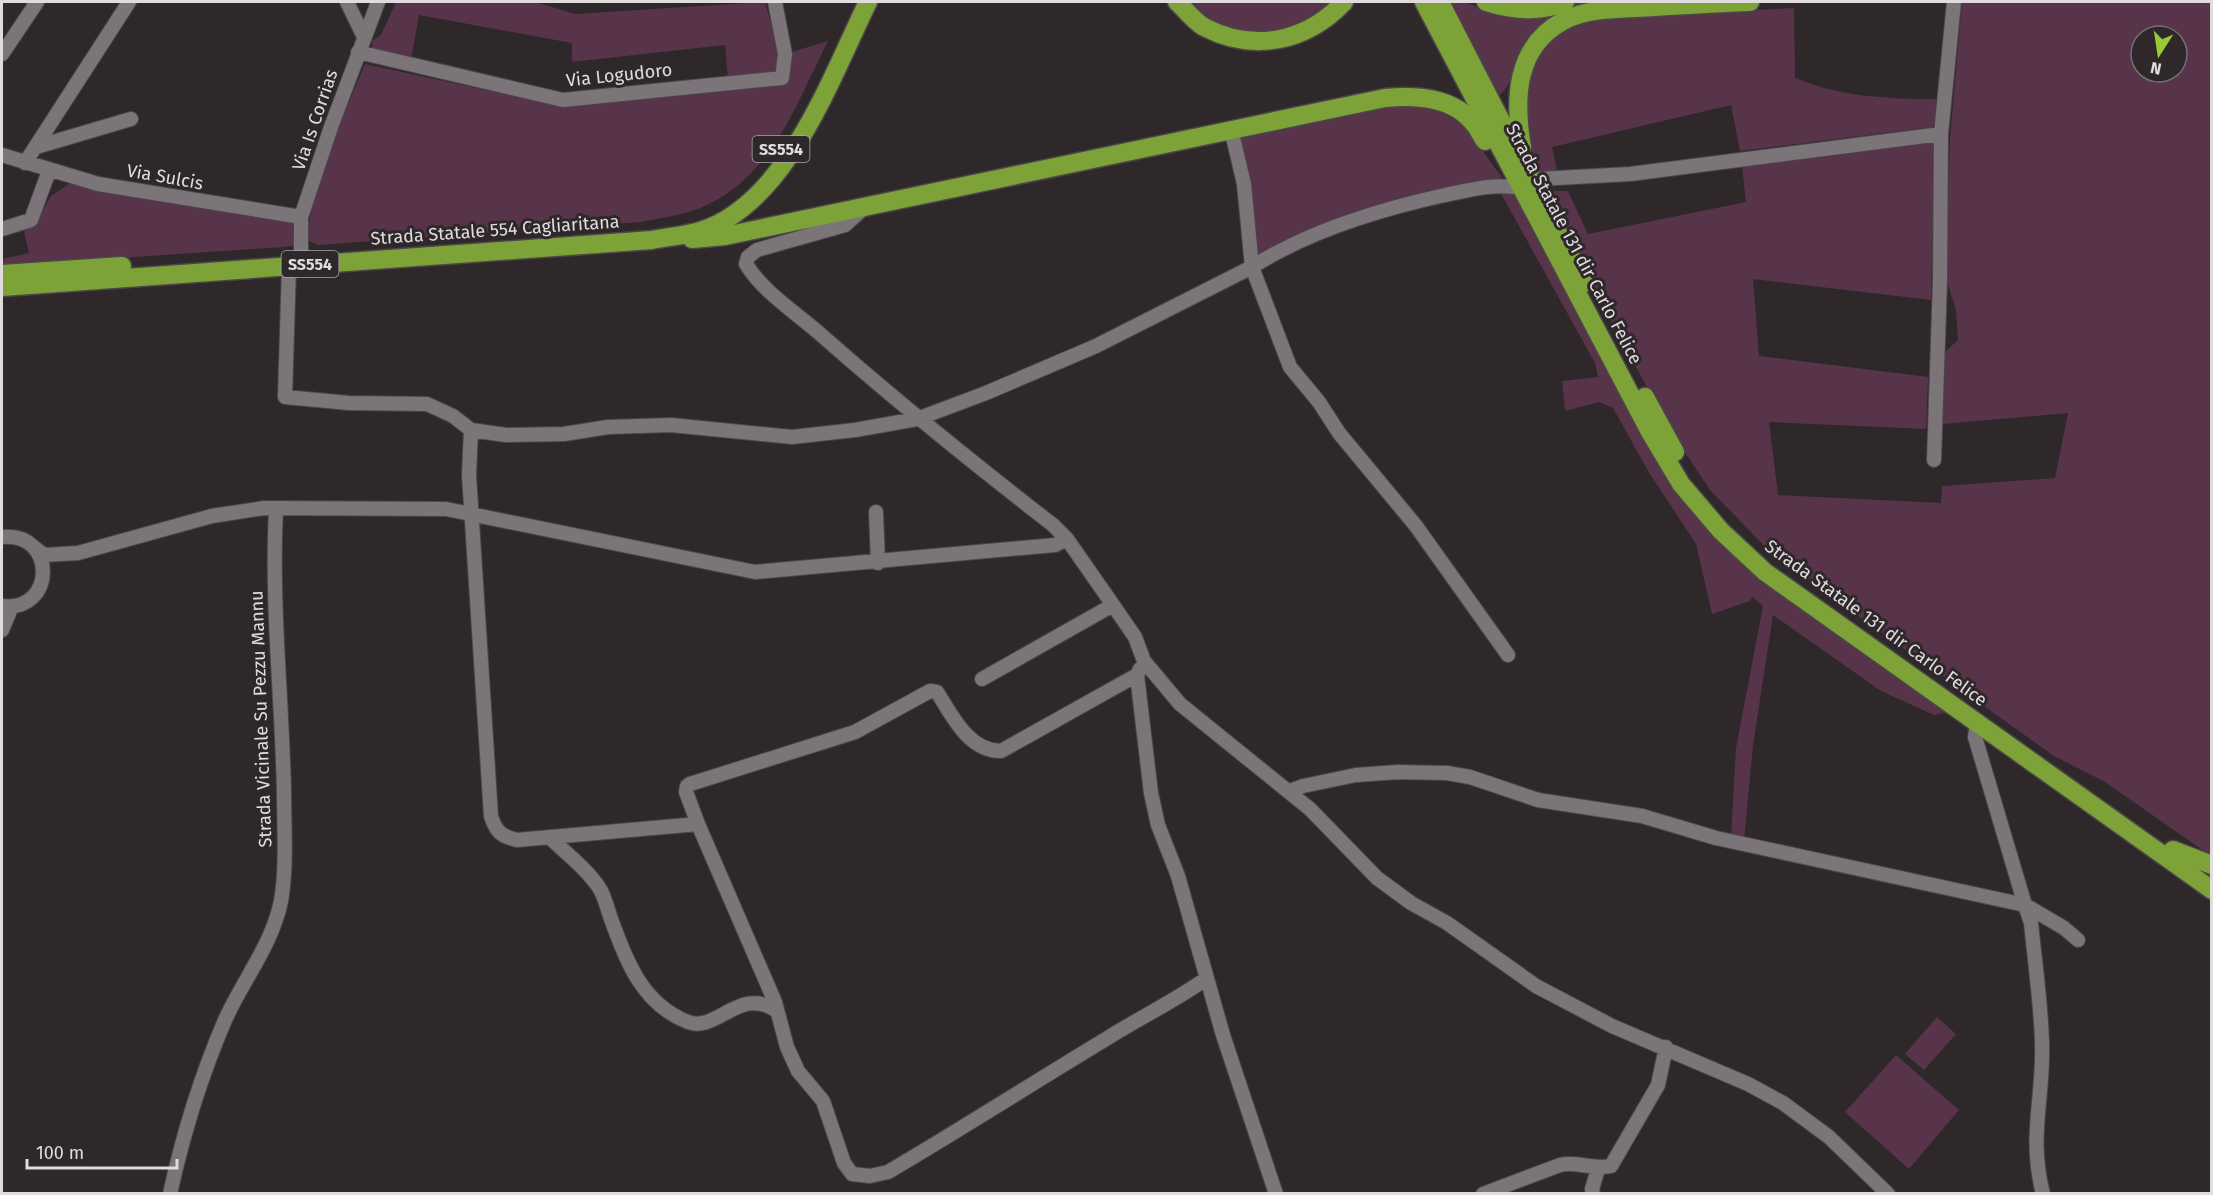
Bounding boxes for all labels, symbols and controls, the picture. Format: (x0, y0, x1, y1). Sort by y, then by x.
north arrow (2129, 24, 2189, 84)
street label: Via Logudoro (565, 58, 673, 92)
text: N (2149, 58, 2163, 79)
street label: Via Is Corrias (287, 67, 343, 173)
street label: Strada Statale 131 dir Carlo Felice (1501, 120, 1647, 368)
road number: SS554 (752, 136, 810, 162)
street label: Via Sulcis (125, 159, 205, 195)
street label: Strada Statale 554 Cagliaritana (370, 210, 620, 250)
road number: SS554 (282, 251, 338, 277)
street label: Strada Statale 131 dir Carlo Felice (1761, 535, 1991, 711)
street label: Strada Vicinale Su Pezzu Mannu (246, 590, 276, 848)
scale bar (27, 1132, 177, 1170)
text: 100 m (36, 1142, 84, 1164)

